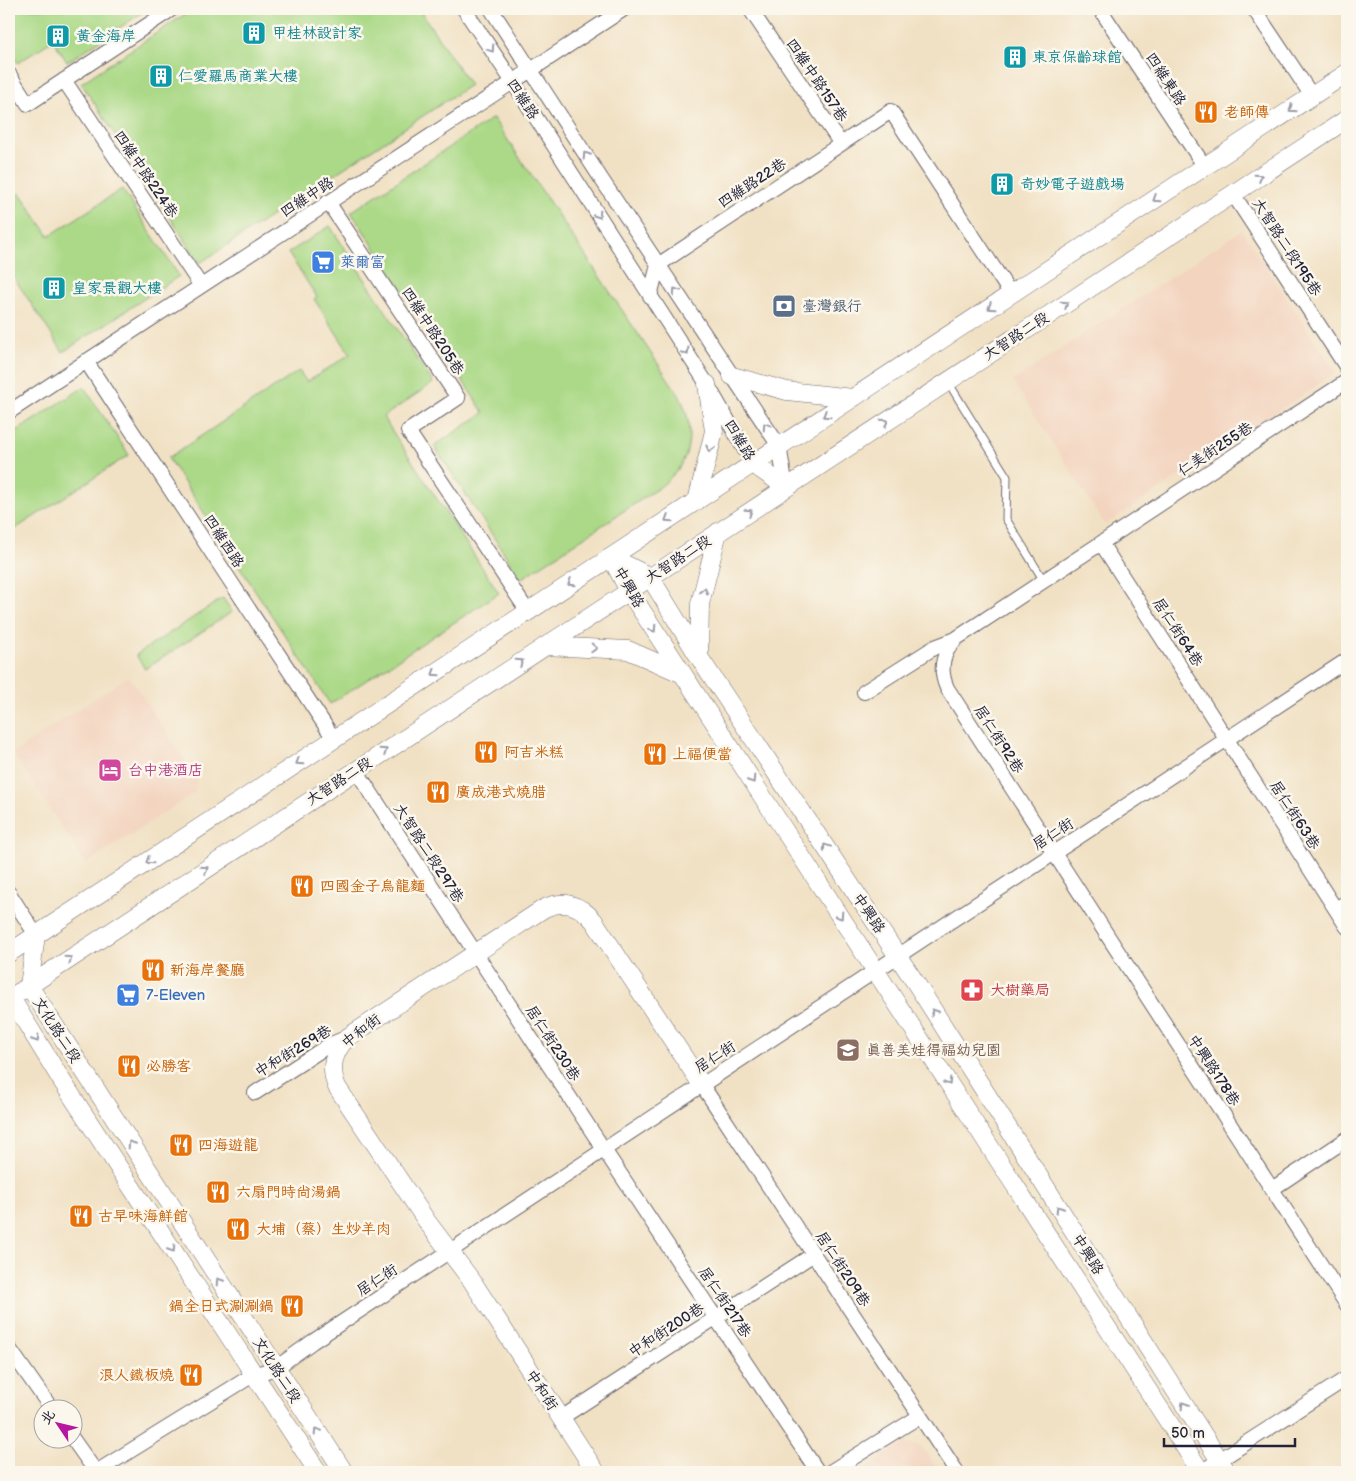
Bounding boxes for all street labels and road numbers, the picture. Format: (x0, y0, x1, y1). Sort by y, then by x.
street label: 四維中路157巷 (782, 35, 852, 126)
street label: 四維東路 (1141, 49, 1190, 110)
street label: 四維路 (502, 75, 543, 123)
street label: 四維中路224巷 (109, 127, 182, 222)
street label: 四維路22巷 (715, 154, 790, 213)
street label: 四維中路 (277, 173, 338, 222)
street label: 大智路二段195巷 (1248, 195, 1325, 300)
street label: 四維中路205巷 (397, 284, 468, 379)
street label: 大智路二段 (980, 308, 1053, 365)
street label: 四維路 (720, 416, 759, 464)
street label: 仁美街255巷 (1174, 418, 1257, 481)
street label: 四維西路 (199, 511, 248, 572)
street label: 大智路二段 (642, 531, 715, 588)
street label: 中興路 (609, 563, 648, 611)
street label: 居仁街64巷 (1148, 594, 1207, 670)
street label: 居仁街92巷 (970, 702, 1028, 777)
street label: 大智路二段 (303, 753, 376, 810)
street label: 居仁街63巷 (1265, 777, 1324, 853)
street label: 大智路二段297巷 (389, 800, 468, 907)
street label: 居仁街 (1029, 814, 1077, 855)
street label: 中興路 (848, 889, 889, 937)
street label: 文化路二段 (28, 994, 85, 1067)
street label: 居仁街230巷 (521, 1002, 584, 1085)
street label: 中和街 (338, 1010, 385, 1053)
street label: 中和街269巷 (251, 1021, 335, 1082)
street label: 中興路178巷 (1183, 1031, 1244, 1110)
street label: 居仁街 (691, 1037, 739, 1078)
street label: 居仁街209巷 (811, 1228, 874, 1311)
street label: 中興路 (1068, 1230, 1108, 1278)
street label: 居仁街 (353, 1260, 401, 1301)
street label: 居仁街217巷 (694, 1263, 755, 1341)
street label: 中和街200巷 (625, 1299, 708, 1362)
street label: 文化路二段 (248, 1334, 305, 1407)
street label: 中和街 (521, 1366, 562, 1414)

